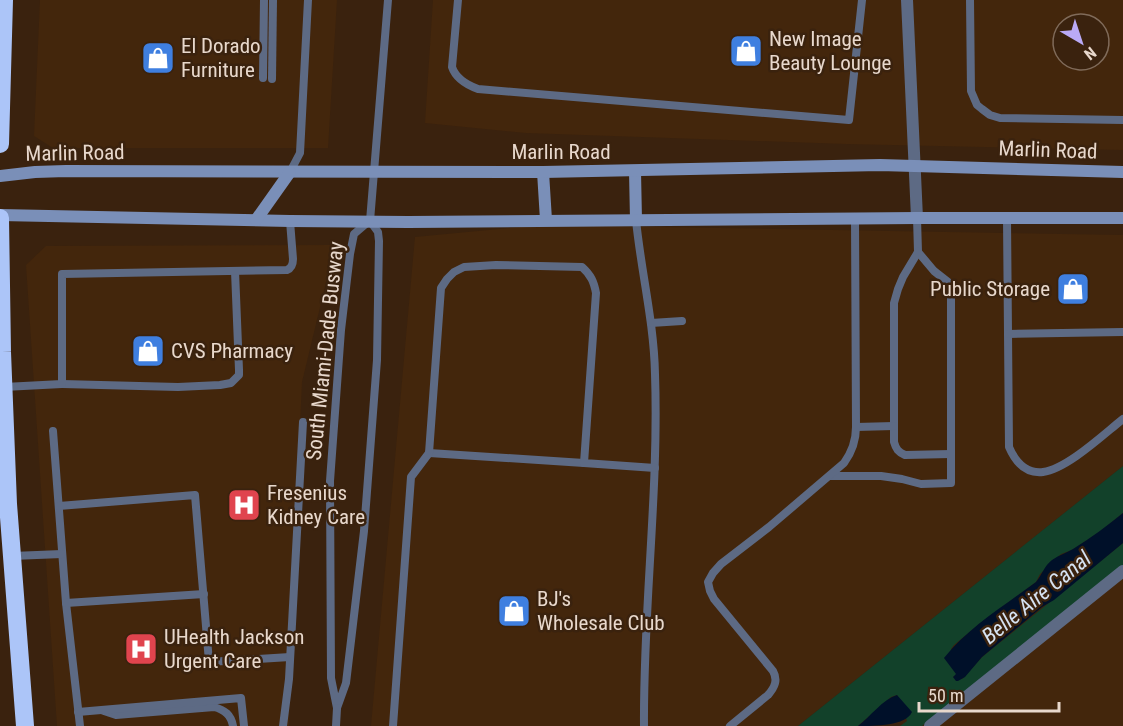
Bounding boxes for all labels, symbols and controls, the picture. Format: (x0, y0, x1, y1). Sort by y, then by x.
north arrow (1051, 12, 1111, 72)
place label: New Image Beauty Lounge (769, 27, 892, 75)
shop icon: New Image Beauty Lounge (728, 33, 764, 69)
place label: El Dorado Furniture (181, 34, 261, 82)
shop icon: El Dorado Furniture (140, 40, 176, 76)
text: N (1080, 43, 1100, 64)
street label: Marlin Road (998, 136, 1098, 164)
street label: Marlin Road (25, 140, 125, 166)
street label: Marlin Road (511, 140, 611, 164)
street label: South Miami-Dade Busway (302, 240, 348, 462)
shop icon: Public Storage (1055, 271, 1091, 307)
place label: Public Storage (930, 277, 1050, 301)
shop icon: CVS Pharmacy (130, 333, 166, 369)
place label: CVS Pharmacy (171, 339, 293, 363)
place label: Fresenius Kidney Care (267, 481, 365, 529)
hospital icon: Fresenius Kidney Care (226, 487, 262, 523)
water label: Belle Aire Canal (977, 545, 1097, 649)
place label: BJ's Wholesale Club (537, 587, 665, 635)
shop icon: BJ's Wholesale Club (496, 593, 532, 629)
place label: UHealth Jackson Urgent Care (164, 625, 304, 673)
hospital icon: UHealth Jackson Urgent Care (123, 631, 159, 667)
scale bar (919, 675, 1058, 713)
text: 50 m (928, 685, 963, 706)

